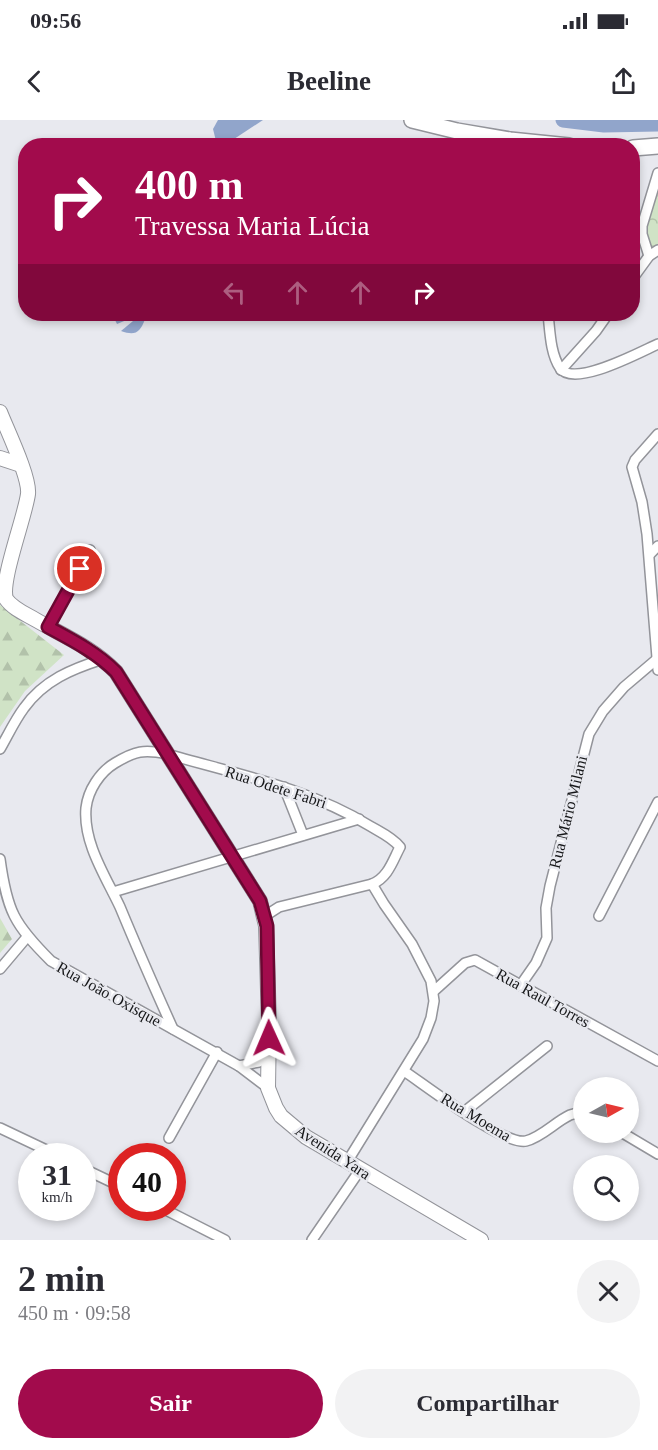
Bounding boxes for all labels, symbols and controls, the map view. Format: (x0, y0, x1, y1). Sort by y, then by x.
text: 09:56 (30, 8, 81, 33)
icon: back (18, 65, 51, 98)
icon: share (607, 65, 640, 98)
text: Beeline (287, 66, 371, 96)
icon: right (36, 162, 114, 240)
text: 400 m (135, 162, 244, 208)
text: Travessa Maria Lúcia (135, 211, 369, 241)
icon: left (218, 276, 251, 309)
icon: ahead (281, 276, 314, 309)
icon: ahead (344, 276, 377, 309)
icon: right (407, 276, 440, 309)
pin (54, 543, 105, 594)
icon: arrive (63, 552, 96, 585)
street label: Rua Mário Milani (546, 753, 590, 870)
street label: Rua Odete Fabri (223, 763, 329, 812)
street label: Rua João Oxisque (53, 958, 164, 1031)
street label: Rua Raul Torres (493, 965, 593, 1031)
position arrow (237, 1006, 301, 1070)
north arrow (573, 1077, 639, 1143)
map controls (573, 1077, 639, 1221)
street label: Rua Moema (438, 1089, 514, 1145)
street label: Avenida Yara (292, 1121, 374, 1183)
speed limit sign: 40 (108, 1143, 186, 1221)
button: search (573, 1155, 639, 1221)
text: 31 (42, 1158, 72, 1191)
text: km/h (42, 1189, 72, 1205)
text: 2 min (18, 1259, 105, 1299)
button: close (577, 1260, 640, 1323)
text: 450 m · 09:58 (18, 1302, 131, 1324)
button: Sair (18, 1369, 323, 1438)
button: Compartilhar (335, 1369, 640, 1438)

